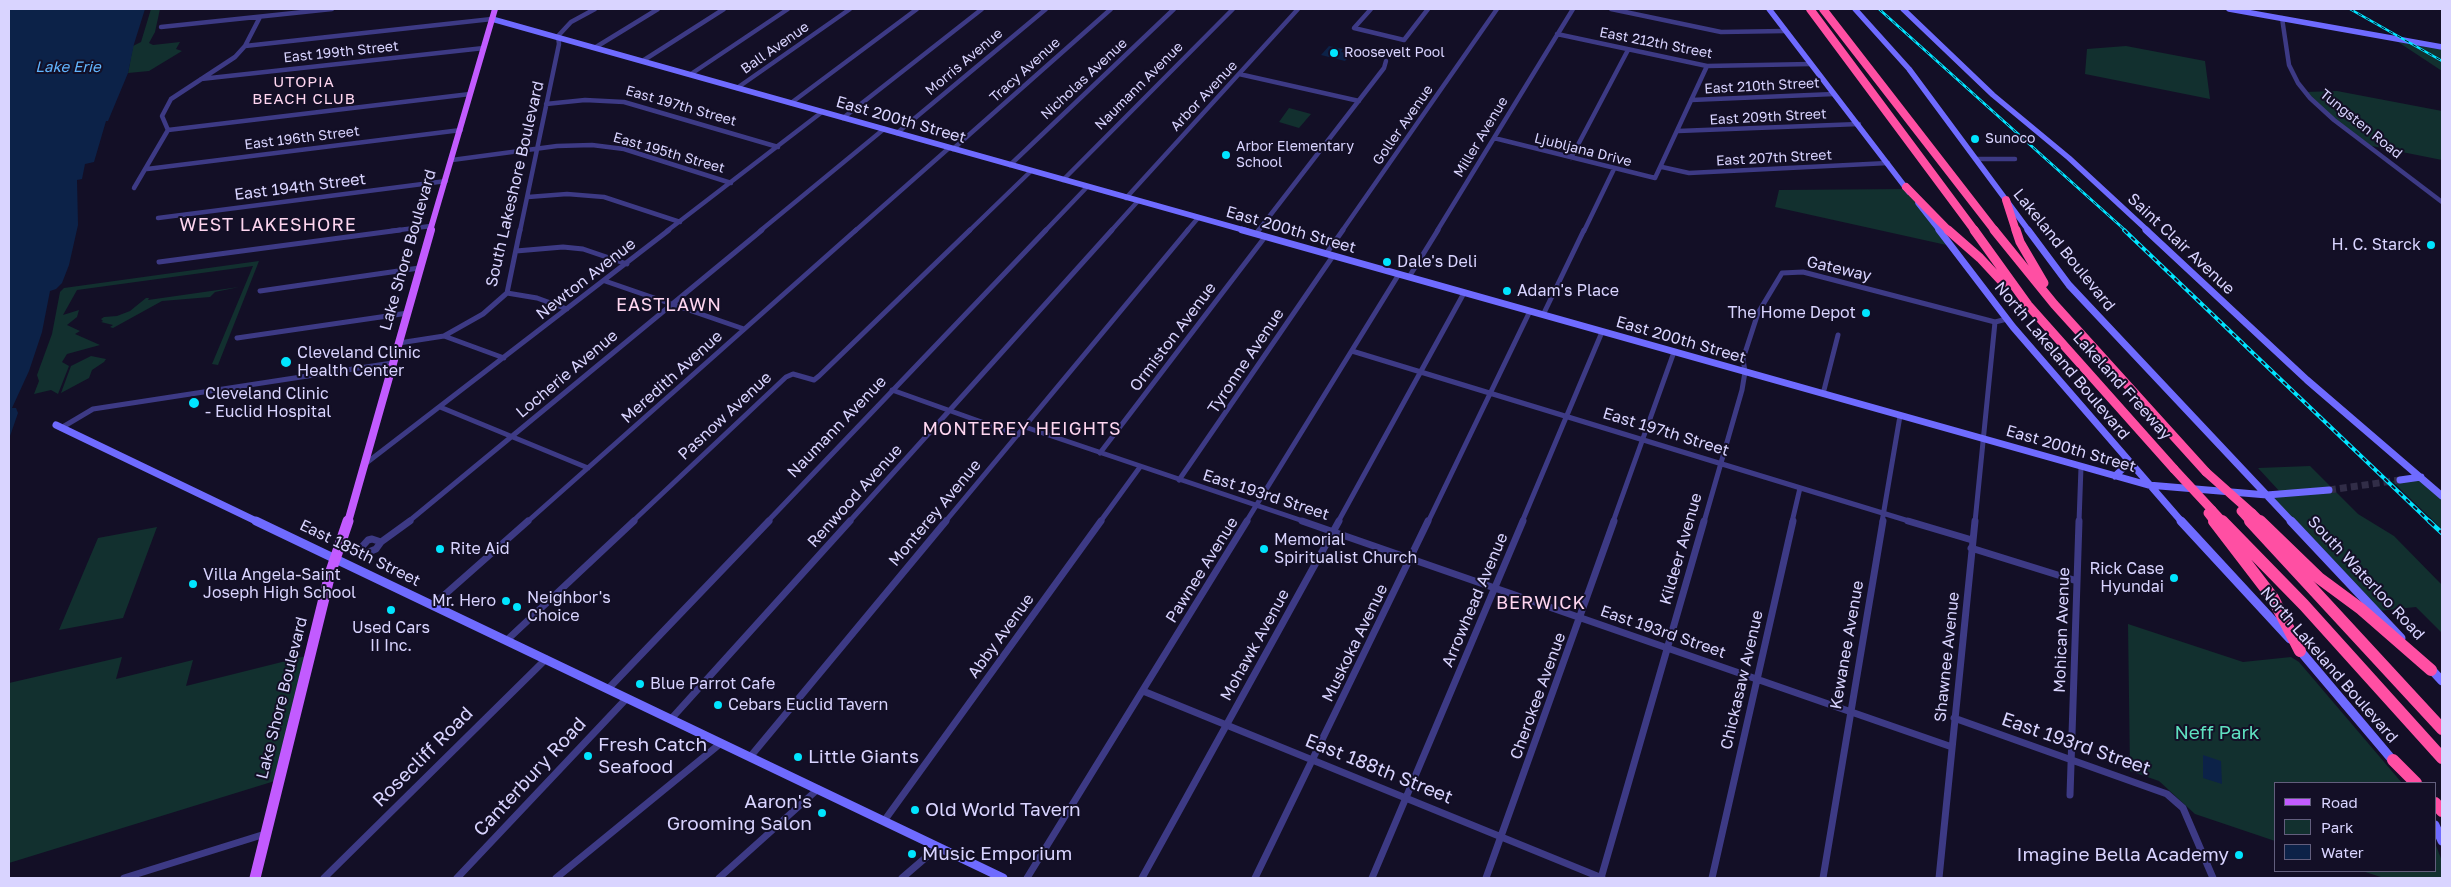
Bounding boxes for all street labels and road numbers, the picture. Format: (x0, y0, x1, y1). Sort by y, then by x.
street label: Ball Avenue (738, 18, 812, 78)
street label: East 212th Street (1598, 24, 1714, 62)
street label: Morris Avenue (922, 25, 1006, 99)
street label: Tracy Avenue (986, 34, 1064, 106)
street label: Nicholas Avenue (1037, 35, 1131, 123)
street label: East 199th Street (283, 38, 399, 66)
street label: Naumann Avenue (1092, 39, 1186, 133)
street label: Arbor Avenue (1167, 57, 1241, 135)
street label: East 210th Street (1704, 75, 1820, 97)
street label: South Lakeshore Boulevard (482, 79, 548, 289)
street label: East 197th Street (624, 82, 738, 130)
street label: Goller Avenue (1369, 82, 1437, 168)
street label: Tungsten Road (2317, 86, 2405, 162)
street label: East 200th Street (834, 92, 968, 148)
street label: Miller Avenue (1450, 94, 1512, 180)
street label: East 209th Street (1709, 106, 1827, 128)
street label: East 196th Street (244, 123, 360, 153)
street label: East 195th Street (611, 129, 727, 177)
street label: Ljubljana Drive (1533, 130, 1633, 170)
street label: East 207th Street (1716, 147, 1832, 169)
street label: Lake Shore Boulevard (376, 167, 440, 333)
street label: East 194th Street (233, 169, 367, 205)
street label: Lakeland Boulevard (2009, 185, 2119, 315)
street label: Saint Clair Avenue (2123, 189, 2239, 299)
street label: East 200th Street (1224, 202, 1358, 258)
street label: Newton Avenue (532, 234, 640, 324)
street label: Gateway (1805, 252, 1873, 286)
street label: North Lakeland Boulevard (1990, 278, 2134, 444)
street label: Ormiston Avenue (1126, 279, 1220, 395)
street label: Tyronne Avenue (1204, 305, 1288, 417)
street label: East 200th Street (1614, 312, 1748, 368)
street label: Locherie Avenue (512, 326, 622, 422)
street label: Meredith Avenue (618, 327, 726, 427)
street label: Lakeland Freeway (2069, 328, 2175, 444)
street label: Pasnow Avenue (674, 368, 776, 464)
street label: Naumann Avenue (783, 372, 891, 482)
street label: East 197th Street (1601, 404, 1731, 460)
street label: East 200th Street (2004, 421, 2138, 477)
street label: Renwood Avenue (804, 441, 906, 551)
street label: Monterey Avenue (885, 456, 985, 570)
street label: East 193rd Street (1200, 466, 1332, 524)
street label: Kildeer Avenue (1656, 491, 1706, 607)
street label: South Waterloo Road (2304, 512, 2428, 644)
street label: Pawnee Avenue (1162, 514, 1242, 626)
street label: East 185th Street (297, 515, 423, 591)
street label: Arrowhead Avenue (1438, 530, 1512, 670)
street label: Mohican Avenue (2050, 567, 2074, 693)
street label: Kewanee Avenue (1826, 579, 1868, 711)
street label: Muskoka Avenue (1318, 581, 1392, 705)
street label: North Lakeland Boulevard (2256, 583, 2402, 747)
street label: Mohawk Avenue (1216, 586, 1294, 704)
street label: Abby Avenue (964, 590, 1038, 682)
street label: Shawnee Avenue (1931, 591, 1963, 723)
street label: East 193rd Street (1598, 602, 1728, 662)
street label: Chickasaw Avenue (1717, 608, 1767, 752)
street label: Lake Shore Boulevard (253, 615, 311, 781)
street label: Cherokee Avenue (1506, 630, 1570, 762)
street label: Rosecliff Road (368, 702, 478, 812)
street label: East 193rd Street (1998, 708, 2154, 780)
street label: Canterbury Road (469, 713, 591, 841)
street label: East 188th Street (1302, 729, 1456, 809)

